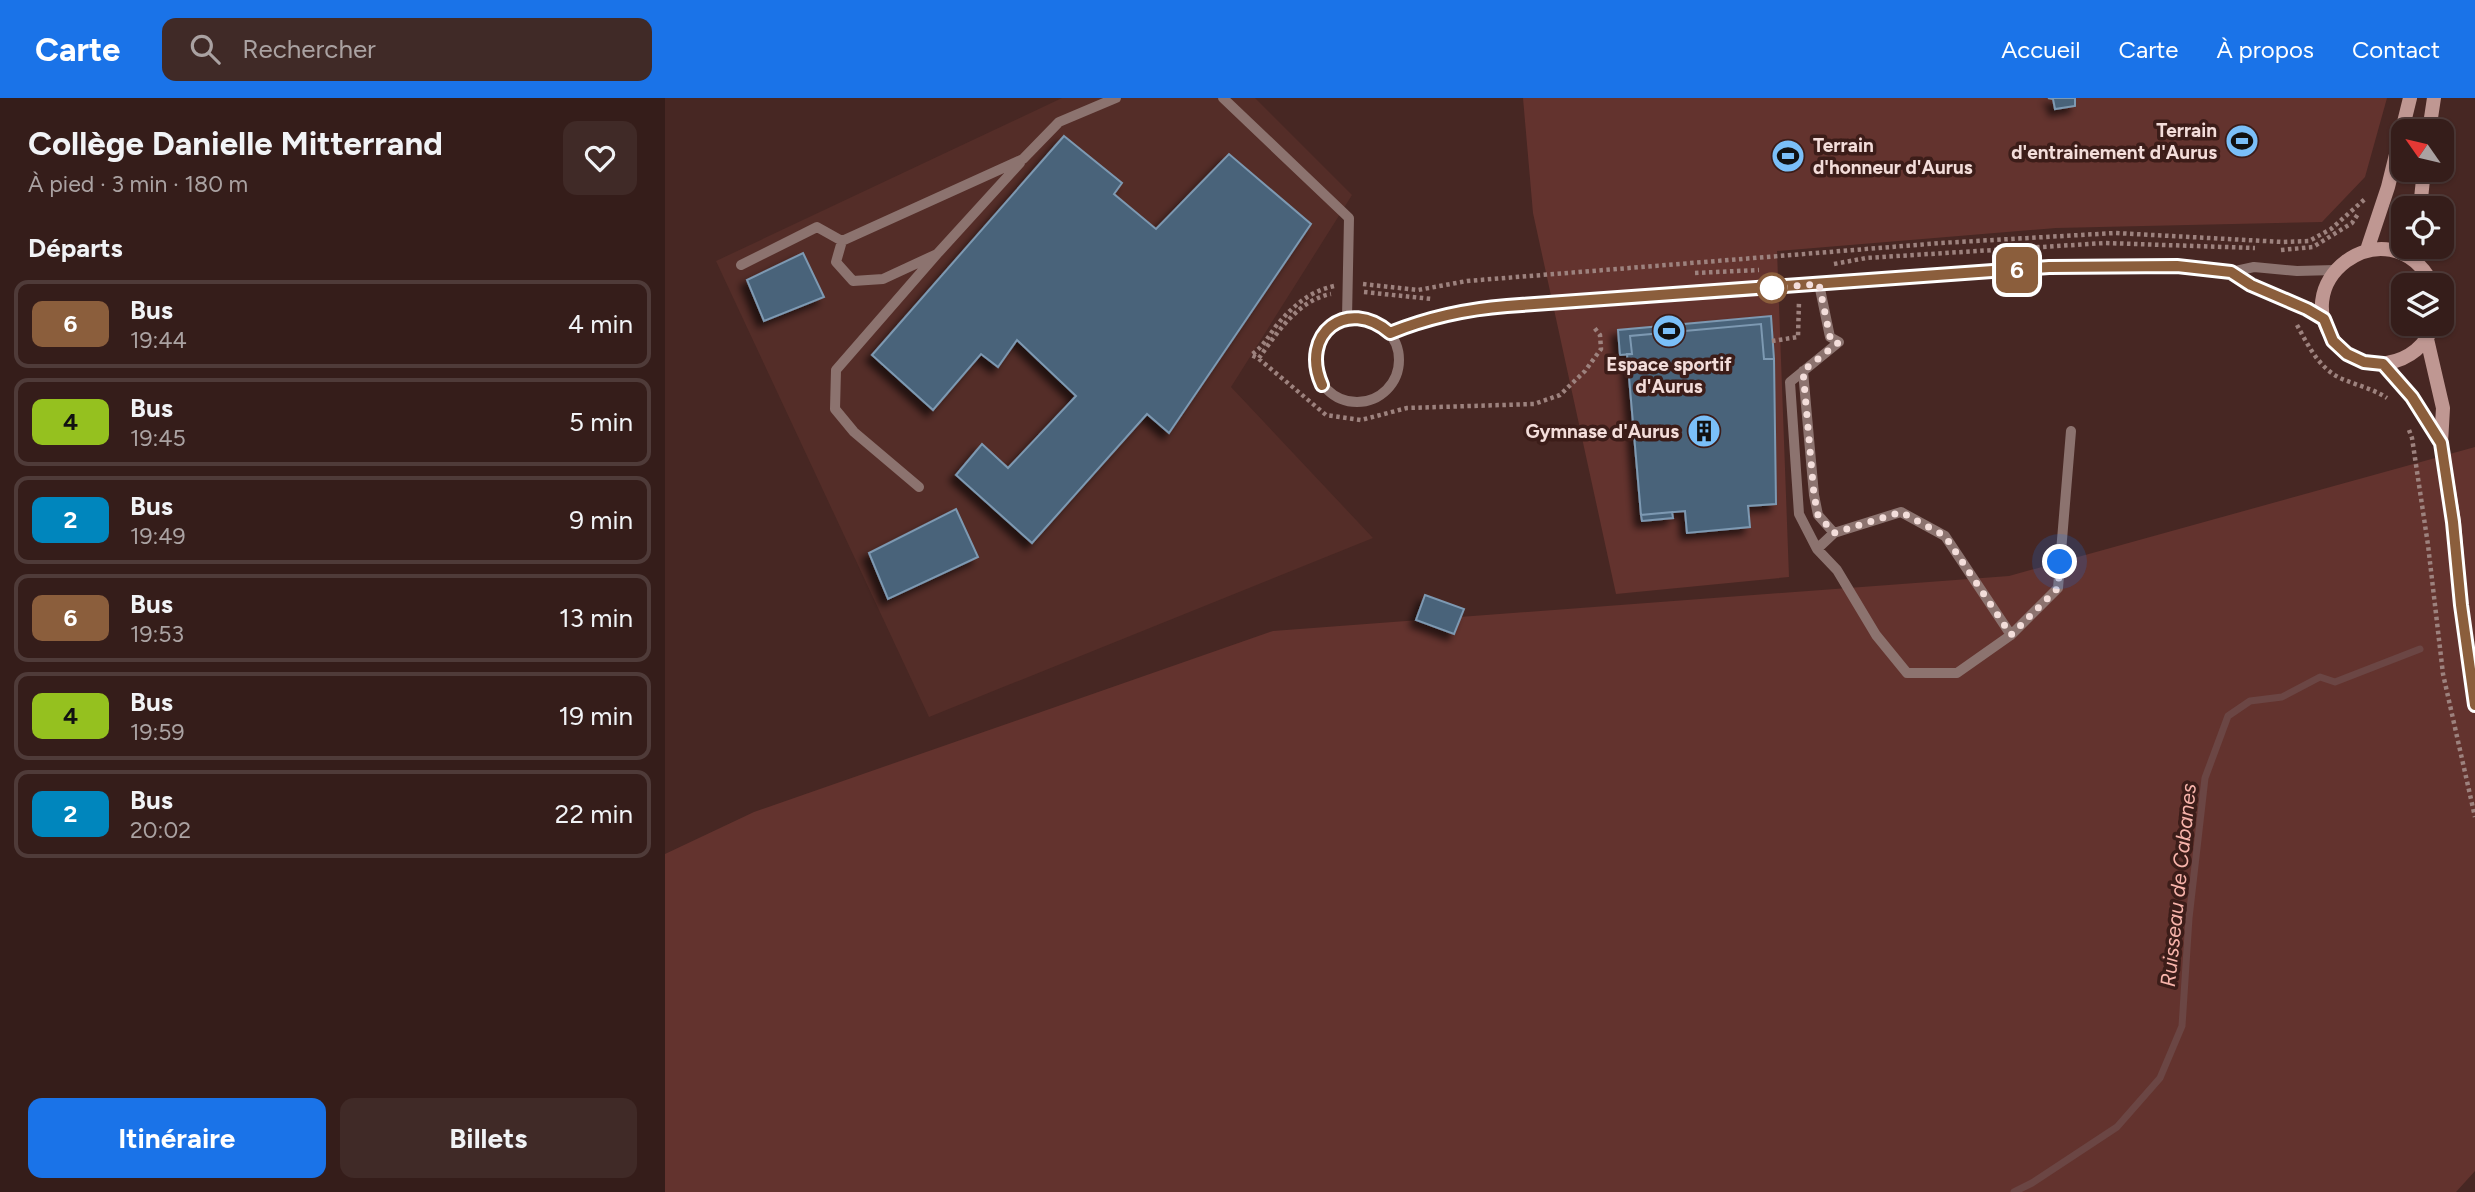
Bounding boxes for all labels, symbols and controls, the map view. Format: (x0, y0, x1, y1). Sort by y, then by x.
search box (162, 18, 652, 81)
text: Carte (35, 30, 120, 69)
icon: search (186, 30, 224, 68)
text: Rechercher (242, 33, 376, 65)
text: Accueil (2001, 35, 2081, 64)
text: Carte (2119, 35, 2178, 64)
text: À propos (2216, 35, 2314, 64)
text: Contact (2352, 35, 2440, 64)
place label: Terrain d'entrainement d'Aurus (2011, 119, 2217, 164)
north arrow (2391, 119, 2453, 182)
map controls (2391, 119, 2454, 336)
button: heart (563, 121, 637, 195)
sports icon: Terrain d'entrainement d'Aurus (2223, 122, 2261, 160)
text: Collège Danielle Mitterrand (28, 124, 443, 163)
place label: Terrain d'honneur d'Aurus (1813, 134, 1973, 179)
sports icon: Terrain d'honneur d'Aurus (1769, 137, 1807, 175)
text: À pied · 3 min · 180 m (28, 170, 248, 198)
button: locate (2391, 196, 2454, 259)
text: Départs (28, 232, 123, 264)
line badge: 6 (1994, 247, 2040, 293)
text: 6 (2010, 255, 2024, 284)
unlabelled marker (1757, 273, 1787, 303)
button: layers (2391, 273, 2454, 336)
text: Bus (130, 294, 173, 326)
text: 4 min (568, 308, 633, 340)
text: 6 (64, 309, 77, 338)
sports icon: Espace sportif d'Aurus (1650, 312, 1688, 350)
text: 19:44 (130, 326, 187, 354)
place label: Espace sportif d'Aurus (1606, 353, 1732, 398)
text: Bus (130, 392, 173, 424)
text: 5 min (569, 406, 633, 438)
text: 4 (63, 407, 78, 436)
building icon: Gymnase d'Aurus (1685, 412, 1723, 450)
place label: Gymnase d'Aurus (1525, 420, 1679, 443)
text: 19:45 (130, 424, 186, 452)
text: Bus (130, 490, 173, 522)
text: 9 min (569, 504, 633, 536)
text: 2 (64, 505, 77, 534)
text: 19:49 (130, 522, 186, 550)
your location (2042, 544, 2077, 579)
text: Bus (130, 588, 173, 620)
text: 13 min (559, 602, 633, 634)
text: 6 (64, 603, 77, 632)
text: 19:53 (130, 620, 184, 648)
text: Bus (130, 686, 173, 718)
text: 19 min (558, 700, 633, 732)
text: 4 (63, 701, 78, 730)
text: 19:59 (130, 718, 185, 746)
water label: Ruisseau de Cabanes (2155, 782, 2201, 988)
text: Bus (130, 784, 173, 816)
text: 22 min (555, 798, 633, 830)
text: 2 (64, 799, 77, 828)
text: 20:02 (130, 816, 191, 844)
button: Itinéraire (28, 1098, 326, 1178)
button: Billets (340, 1098, 637, 1178)

